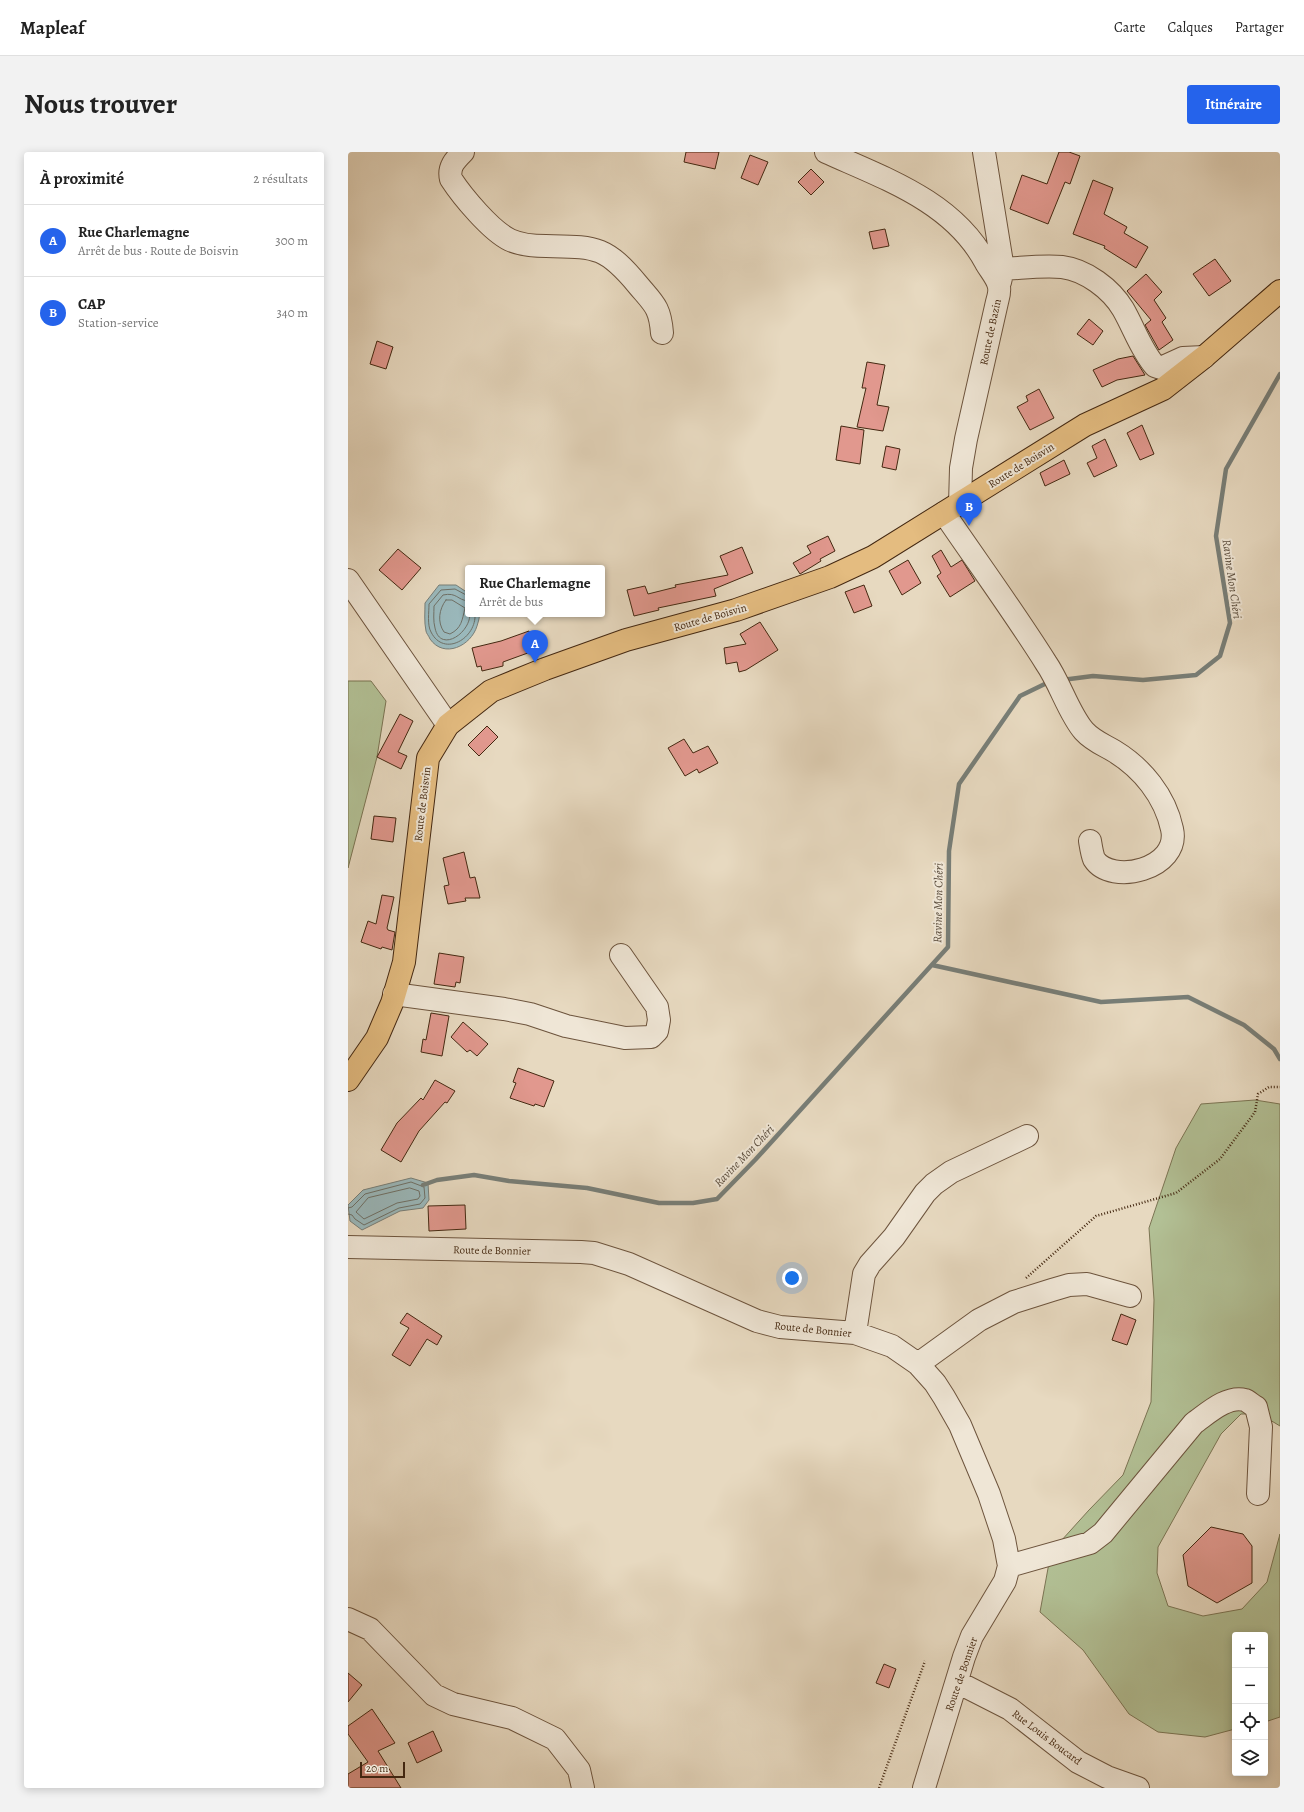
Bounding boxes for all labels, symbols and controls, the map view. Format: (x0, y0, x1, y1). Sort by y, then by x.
text: Mapleaf (20, 15, 85, 41)
text: Carte (1114, 18, 1145, 37)
text: Calques (1167, 18, 1213, 37)
text: Partager (1235, 18, 1284, 37)
text: Nous trouver (24, 85, 177, 123)
button: Itinéraire (1187, 85, 1280, 124)
text: À proximité (40, 167, 124, 190)
text: 2 résultats (253, 170, 308, 187)
text: Rue Charlemagne (78, 222, 190, 242)
text: A (49, 232, 57, 249)
text: 300 m (275, 232, 308, 249)
text: Arrêt de bus · Route de Boisvin (78, 242, 239, 259)
text: CAP (78, 294, 105, 314)
street label: Route de Bazin (976, 298, 1005, 367)
text: B (49, 304, 57, 321)
text: 340 m (276, 304, 308, 321)
text: Station-service (78, 314, 159, 331)
street label: Route de Boisvin (985, 439, 1057, 492)
pin: B (956, 493, 982, 526)
water label: Ravine Mon Chéri (1219, 538, 1245, 620)
popup (465, 565, 605, 617)
text: Rue Charlemagne (479, 573, 591, 593)
text: Arrêt de bus (479, 593, 543, 610)
street label: Route de Boisvin (672, 600, 748, 635)
pin: A (522, 630, 548, 663)
street label: Route de Boisvin (410, 766, 435, 842)
water label: Ravine Mon Chéri (929, 863, 947, 943)
water label: Ravine Mon Chéri (711, 1122, 777, 1190)
street label: Route de Bonnier (453, 1242, 531, 1259)
your location (782, 1268, 802, 1288)
street label: Route de Bonnier (773, 1318, 852, 1341)
map controls (1232, 1632, 1268, 1776)
button: + (1232, 1632, 1268, 1668)
street label: Route de Bonnier (942, 1635, 981, 1713)
button: − (1232, 1668, 1268, 1704)
button: locate (1232, 1704, 1268, 1740)
street label: Rue Louis Boucard (1009, 1706, 1085, 1769)
button: layers (1232, 1740, 1268, 1776)
scale bar (360, 1760, 405, 1779)
text: 20 m (366, 1761, 388, 1776)

